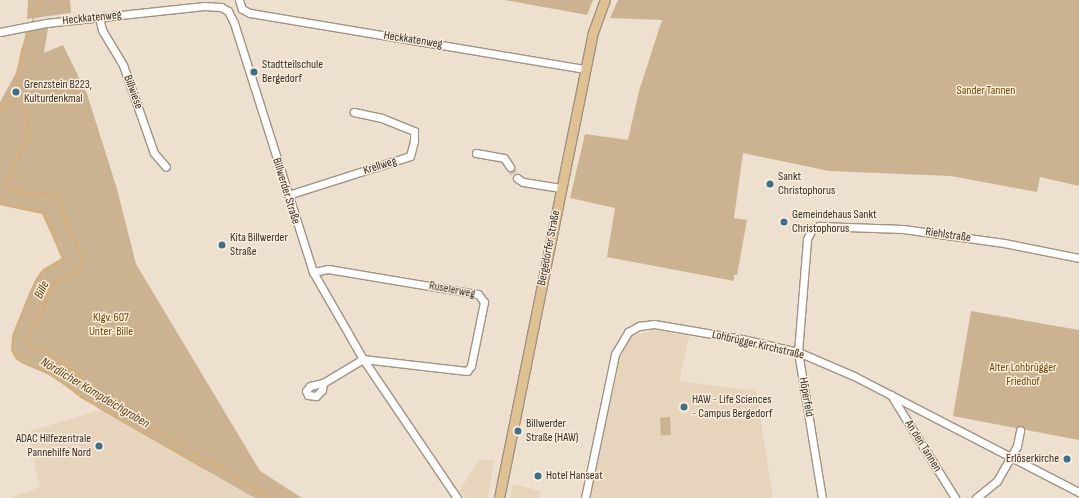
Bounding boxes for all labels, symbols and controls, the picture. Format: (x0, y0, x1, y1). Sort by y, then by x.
street label: Heckkatenweg (62, 8, 122, 28)
street label: Heckkatenweg (383, 28, 443, 52)
place label: Stadtteilschule Bergedorf (262, 58, 323, 86)
marker: Stadtteilschule Bergedorf (249, 67, 259, 77)
street label: Billwiese (120, 73, 146, 111)
place label: Grenzstein B223, Kulturdenkmal (24, 78, 92, 106)
park label: Sander Tannen (956, 84, 1016, 98)
marker: Grenzstein B223, Kulturdenkmal (11, 87, 21, 97)
street label: Krellweg (362, 154, 398, 178)
street label: Billwerder Straße (269, 156, 303, 226)
place label: Sankt Christophorus (778, 170, 835, 198)
marker: Sankt Christophorus (765, 179, 775, 189)
place label: Gemeindehaus Sankt Christophorus (792, 208, 877, 236)
street label: Bergedorfer Straße (535, 209, 563, 287)
marker: Gemeindehaus Sankt Christophorus (779, 217, 789, 227)
street label: Riehlstraße (924, 225, 972, 245)
place label: Kita Billwerder Straße (230, 231, 288, 259)
marker: Kita Billwerder Straße (217, 240, 227, 250)
street label: Ruselerweg (428, 278, 476, 302)
water label: Bille (31, 279, 53, 301)
park label: Klgv. 607 Unter-Bille (89, 311, 133, 339)
street label: Lohbrügger Kirchstraße (711, 327, 805, 363)
water label: Nördlicher Kampdeichgraben (38, 354, 152, 432)
park label: Alter Lohbrügger Friedhof (990, 361, 1056, 389)
street label: Höperfeld (795, 376, 817, 418)
place label: HAW - Life Sciences - Campus Bergedorf (692, 393, 772, 421)
marker: HAW - Life Sciences - Campus Bergedorf (679, 402, 689, 412)
place label: Billwerder Straße (HAW) (526, 417, 578, 445)
street label: An den Tannen (901, 418, 945, 474)
marker: Billwerder Straße (HAW) (513, 426, 523, 436)
place label: ADAC Hilfezentrale Pannehilfe Nord (16, 432, 91, 460)
marker: ADAC Hilfezentrale Pannehilfe Nord (94, 441, 104, 451)
place label: Erlöserkirche (1006, 452, 1059, 466)
marker: Erlöserkirche (1062, 454, 1072, 464)
place label: Hotel Hanseat (546, 469, 603, 483)
marker: Hotel Hanseat (533, 471, 543, 481)

